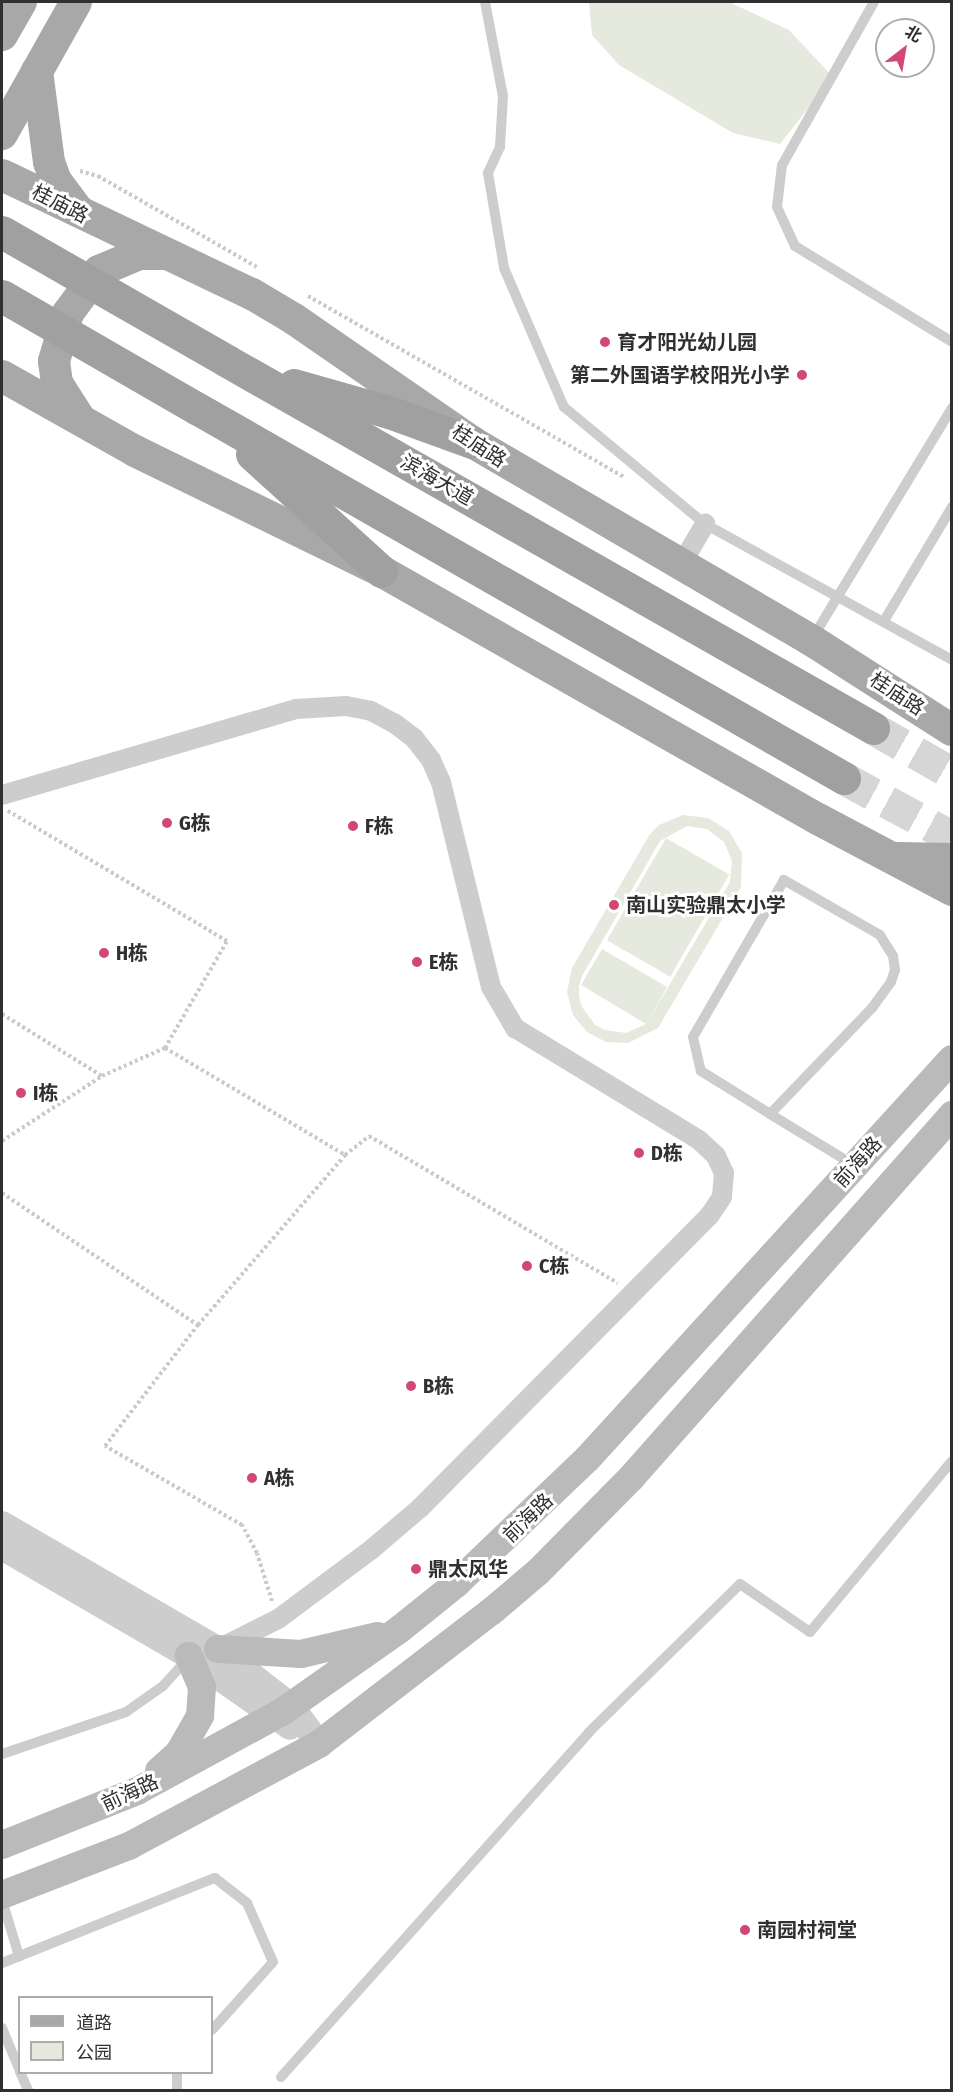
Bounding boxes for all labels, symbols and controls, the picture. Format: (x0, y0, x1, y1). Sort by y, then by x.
north arrow (875, 18, 935, 78)
text: 北 (902, 22, 925, 46)
street label: 桂庙路 (28, 180, 92, 228)
place label: 育才阳光幼儿园 (617, 330, 757, 354)
marker: 育才阳光幼儿园 (598, 335, 612, 349)
place label: 第二外国语学校阳光小学 (570, 363, 790, 387)
marker: 第二外国语学校阳光小学 (795, 368, 809, 382)
street label: 桂庙路 (447, 420, 511, 472)
street label: 滨海大道 (396, 450, 478, 510)
street label: 桂庙路 (865, 668, 929, 720)
place label: G栋 (179, 811, 211, 835)
place label: F栋 (365, 814, 394, 838)
marker: G栋 (160, 816, 174, 830)
marker: F栋 (346, 819, 360, 833)
place label: 南山实验鼎太小学 (626, 893, 786, 917)
marker: 南山实验鼎太小学 (607, 898, 621, 912)
place label: H栋 (116, 941, 148, 965)
marker: H栋 (97, 946, 111, 960)
place label: E栋 (429, 950, 458, 974)
marker: E栋 (410, 955, 424, 969)
place label: I栋 (33, 1081, 58, 1105)
marker: I栋 (14, 1086, 28, 1100)
street label: 前海路 (829, 1132, 887, 1192)
place label: D栋 (651, 1141, 683, 1165)
marker: D栋 (632, 1146, 646, 1160)
place label: C栋 (539, 1254, 569, 1278)
marker: C栋 (520, 1259, 534, 1273)
place label: B栋 (423, 1374, 454, 1398)
marker: B栋 (404, 1379, 418, 1393)
place label: A栋 (264, 1466, 295, 1490)
marker: A栋 (245, 1471, 259, 1485)
street label: 前海路 (498, 1489, 558, 1547)
place label: 鼎太风华 (428, 1557, 508, 1581)
marker: 鼎太风华 (409, 1562, 423, 1576)
street label: 前海路 (98, 1769, 162, 1817)
place label: 南园村祠堂 (757, 1918, 857, 1942)
marker: 南园村祠堂 (738, 1923, 752, 1937)
legend (18, 1996, 213, 2074)
text: 道路 (76, 2012, 112, 2034)
text: 公园 (76, 2042, 112, 2064)

